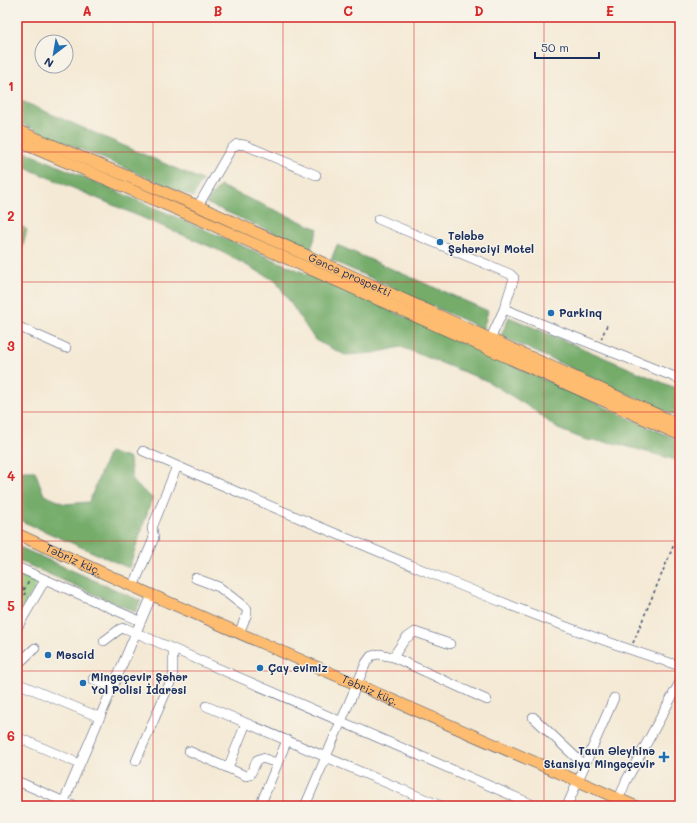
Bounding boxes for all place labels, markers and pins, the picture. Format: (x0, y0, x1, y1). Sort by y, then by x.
place label: Tələbə Şəhərciyi Motel (448, 228, 534, 256)
marker: Tələbə Şəhərciyi Motel (435, 237, 445, 247)
place label: Parkinq (559, 305, 602, 320)
marker: Parkinq (546, 308, 556, 318)
place label: Məscid (56, 647, 94, 662)
marker: Məscid (43, 650, 53, 660)
place label: Çay evimiz (268, 660, 328, 675)
marker: Çay evimiz (255, 663, 265, 673)
place label: Mingəçevir Şəhər Yol Polisi İdarəsi (91, 669, 188, 697)
marker: Mingəçevir Şəhər Yol Polisi İdarəsi (78, 678, 88, 688)
place label: Taun Əleyhinə Stansiya Mingəçevir (544, 743, 655, 771)
marker: Taun Əleyhinə Stansiya Mingəçevir (658, 751, 670, 763)

